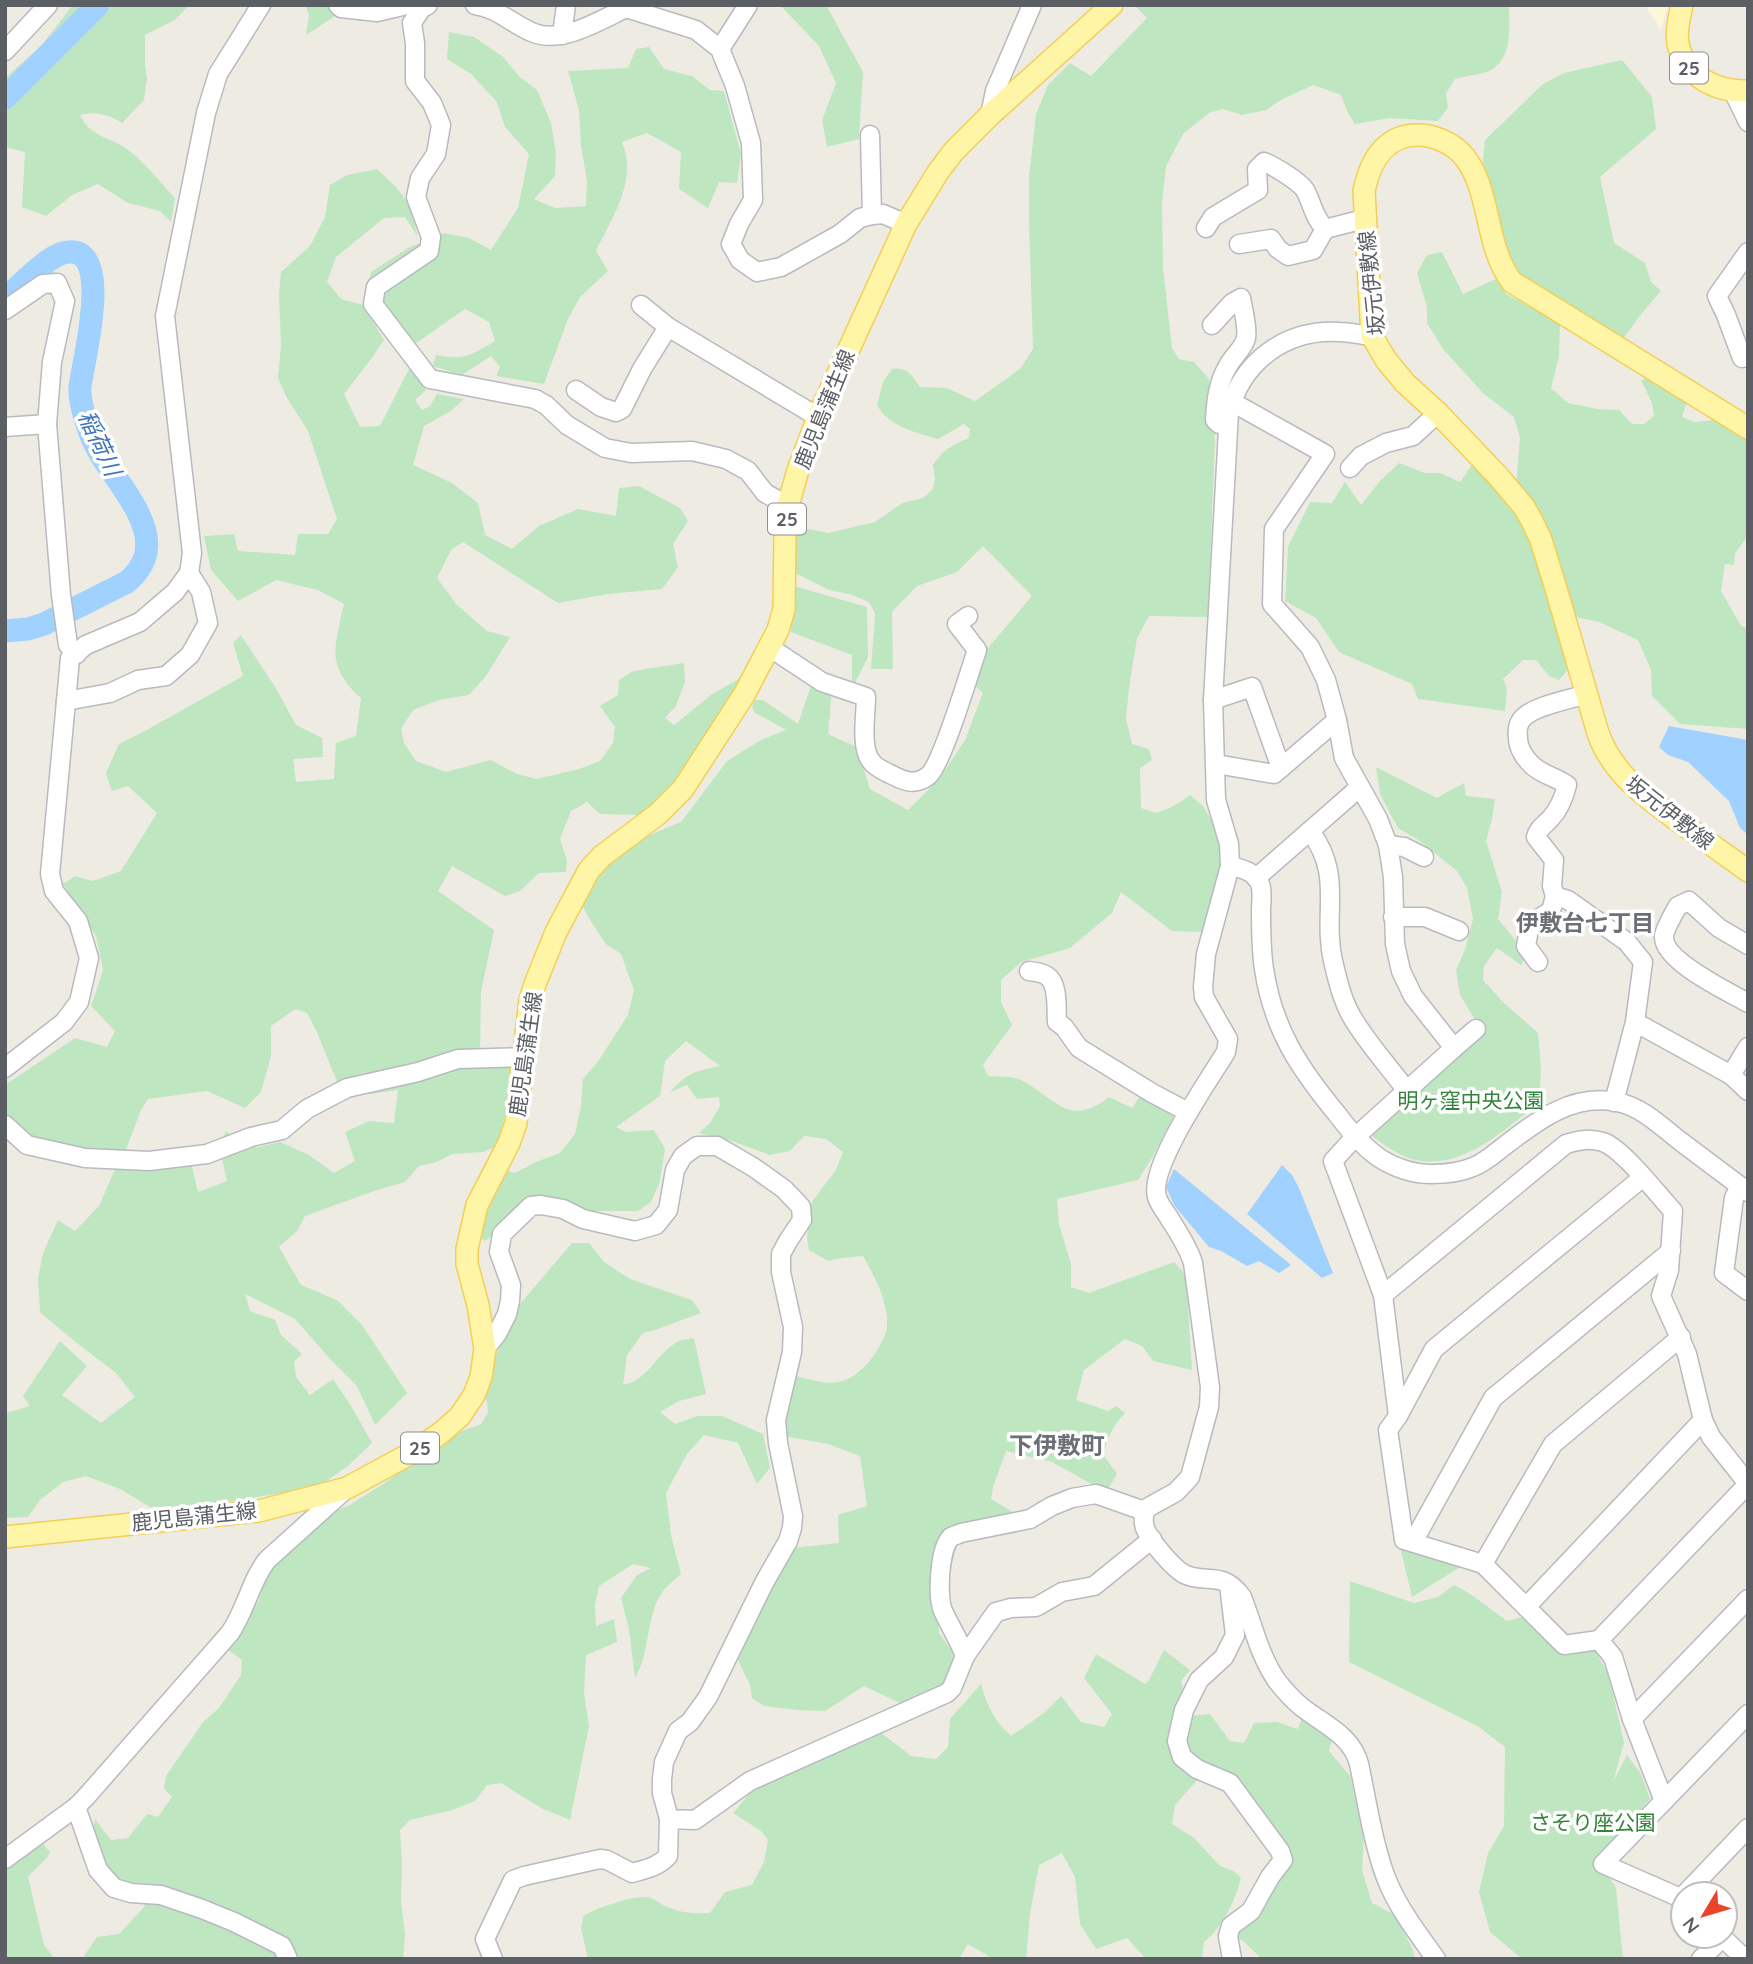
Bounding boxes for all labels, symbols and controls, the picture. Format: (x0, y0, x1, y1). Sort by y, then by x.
road number: 25 (1670, 52, 1708, 83)
street label: 坂元伊敷線 (1353, 229, 1389, 337)
street label: 鹿児島蒲生線 (788, 346, 860, 472)
water label: 稲荷川 (72, 406, 129, 483)
road number: 25 (768, 504, 806, 534)
street label: 坂元伊敷線 (1621, 769, 1719, 855)
district label: 伊敷台七丁目 (1516, 908, 1654, 937)
street label: 鹿児島蒲生線 (503, 990, 547, 1118)
park label: 明ヶ窪中央公園 (1398, 1087, 1545, 1113)
district label: 下伊敷町 (1009, 1430, 1105, 1460)
road number: 25 (401, 1432, 439, 1464)
street label: 鹿児島蒲生線 (130, 1496, 258, 1536)
park label: さそり座公園 (1530, 1809, 1656, 1835)
north arrow (1669, 1880, 1739, 1950)
text: N (1677, 1913, 1704, 1938)

